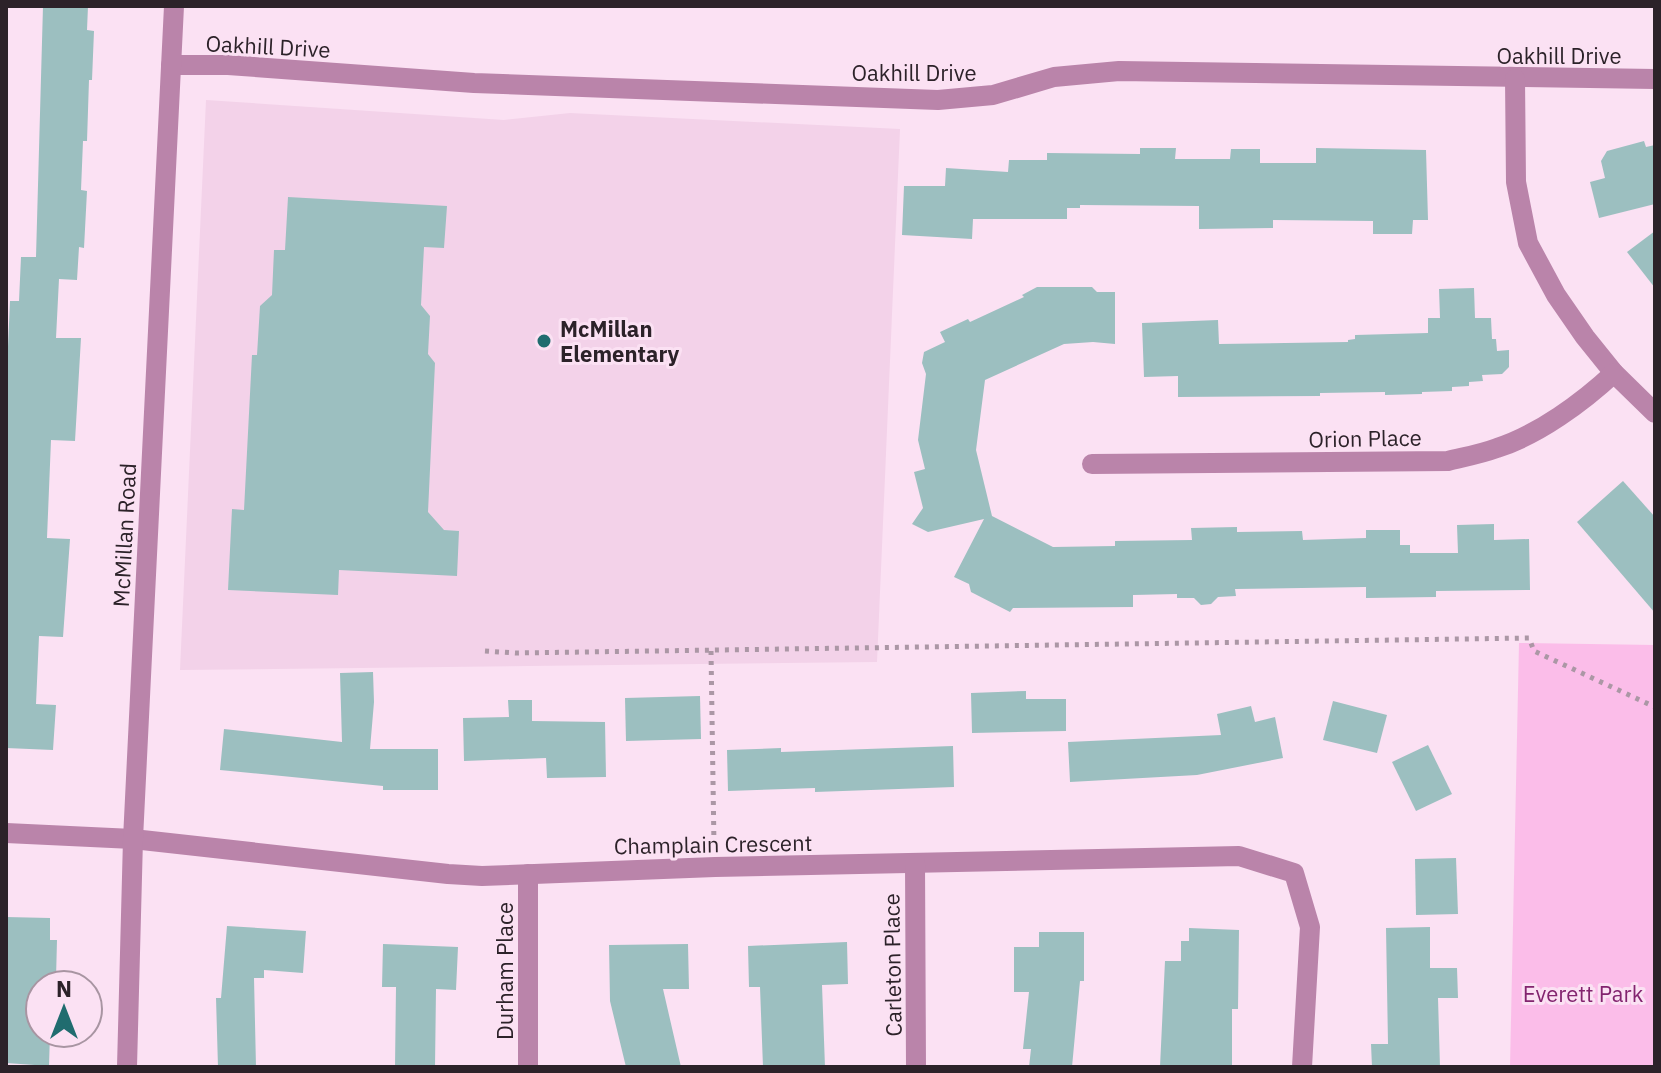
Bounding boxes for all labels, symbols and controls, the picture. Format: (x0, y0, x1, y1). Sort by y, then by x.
street label: Oakhill Drive (205, 28, 331, 64)
street label: Oakhill Drive (1496, 41, 1622, 70)
street label: Oakhill Drive (851, 58, 977, 87)
place label: McMillan Elementary (560, 314, 680, 368)
marker: McMillan Elementary (535, 332, 553, 350)
street label: Orion Place (1308, 423, 1422, 453)
street label: McMillan Road (106, 462, 142, 608)
street label: Champlain Crescent (614, 828, 812, 860)
street label: Carleton Place (876, 893, 908, 1037)
street label: Durham Place (490, 902, 519, 1040)
north arrow (24, 969, 104, 1049)
text: N (56, 974, 72, 1003)
park label: Everett Park (1523, 979, 1644, 1008)

